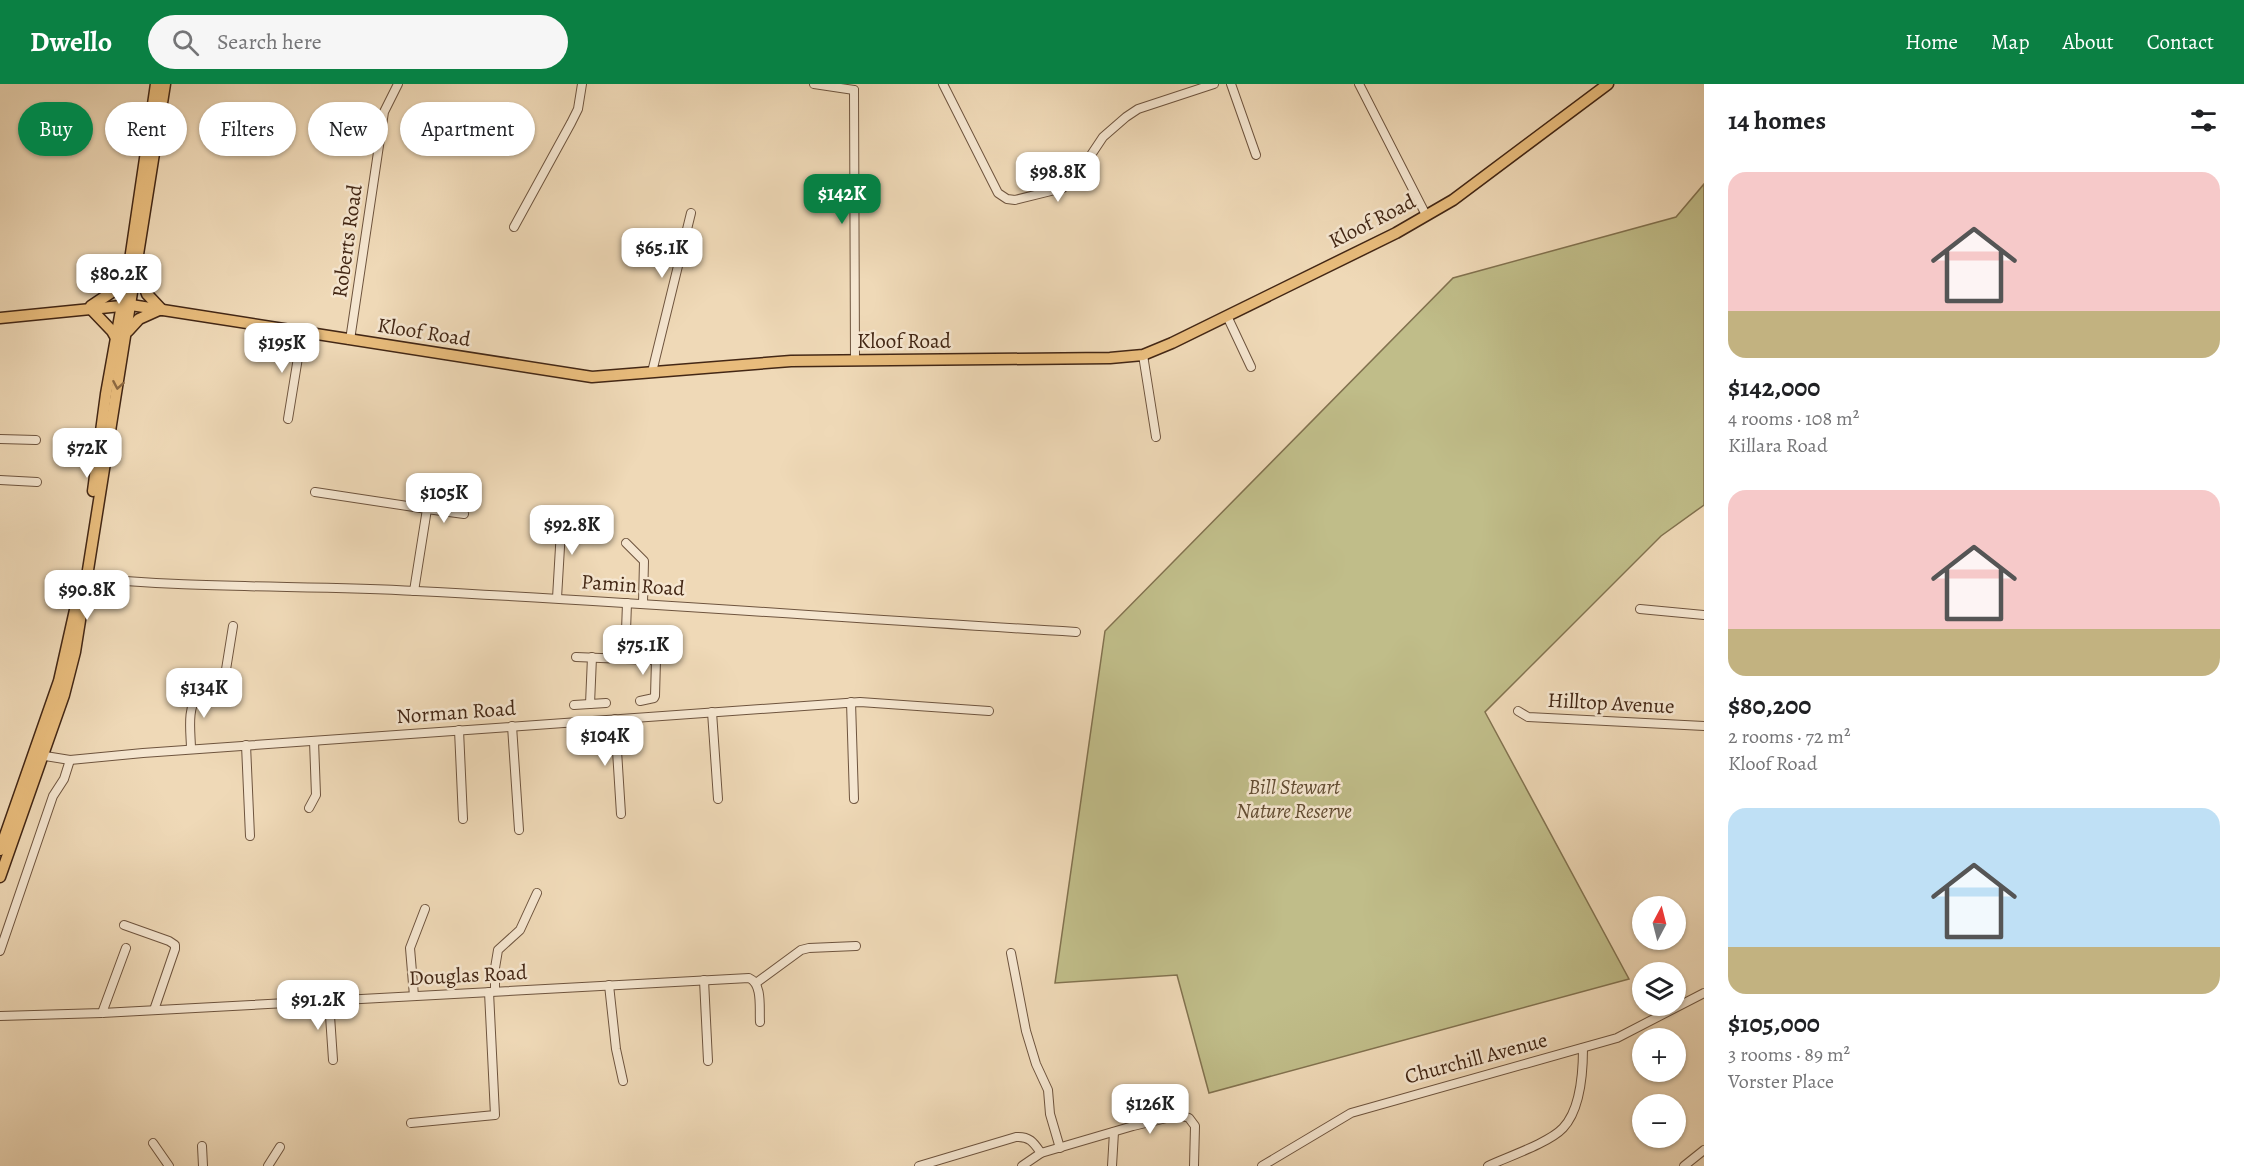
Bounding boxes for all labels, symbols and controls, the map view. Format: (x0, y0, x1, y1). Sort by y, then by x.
search box (148, 15, 568, 69)
text: Dwello (30, 23, 112, 61)
icon: search (169, 26, 202, 59)
text: Search here (217, 27, 322, 57)
text: Home (1905, 28, 1958, 56)
text: Map (1991, 28, 2029, 56)
text: About (2062, 28, 2114, 56)
text: Contact (2147, 28, 2214, 56)
chip: Buy (18, 102, 93, 156)
chip: Rent (105, 102, 187, 156)
chip: Filters (199, 102, 296, 156)
chip: New (308, 102, 388, 156)
chip: Apartment (400, 102, 535, 156)
text: 14 homes (1728, 103, 1826, 138)
icon: filters (2187, 104, 2220, 137)
pin: $98.8K (1009, 152, 1107, 203)
text: $98.8K (1030, 158, 1086, 185)
pin: $142K (800, 174, 884, 225)
text: $142K (818, 180, 866, 207)
street label: Roberts Road (325, 182, 369, 299)
street label: Kloof Road (1324, 187, 1421, 255)
icon: home (1920, 211, 2028, 319)
pin: $65.1K (613, 228, 711, 279)
text: $65.1K (636, 234, 689, 261)
pin: $80.2K (70, 254, 168, 305)
text: $80.2K (90, 260, 148, 287)
street label: Kloof Road (375, 311, 473, 353)
pin: $195K (240, 323, 324, 374)
street label: Kloof Road (857, 327, 952, 355)
text: $195K (258, 329, 306, 356)
text: $142,000 (1728, 370, 1820, 405)
one-way arrow (112, 380, 125, 390)
text: 4 rooms · 108 m² (1728, 405, 1859, 432)
pin: $72K (51, 428, 123, 479)
text: Killara Road (1728, 432, 1828, 459)
text: $72K (67, 434, 107, 461)
pin: $105K (402, 473, 486, 524)
text: $105K (420, 479, 468, 506)
pin: $92.8K (523, 505, 621, 556)
text: $92.8K (544, 511, 600, 538)
icon: home (1920, 529, 2028, 637)
street label: Pamin Road (580, 567, 686, 603)
pin: $90.8K (38, 570, 136, 621)
text: $90.8K (59, 576, 115, 603)
pin: $75.1K (594, 625, 692, 676)
text: $75.1K (617, 631, 669, 658)
pin: $134K (162, 668, 246, 719)
text: $134K (180, 674, 228, 701)
street label: Hilltop Avenue (1547, 686, 1675, 720)
text: $80,200 (1728, 688, 1811, 723)
street label: Norman Road (395, 694, 517, 730)
pin: $104K (563, 716, 647, 767)
text: $104K (580, 722, 630, 749)
text: 2 rooms · 72 m² (1728, 723, 1850, 750)
text: Kloof Road (1728, 750, 1818, 777)
park label: Bill Stewart Nature Reserve (1236, 773, 1352, 825)
icon: home (1920, 847, 2028, 955)
north arrow (1632, 896, 1686, 950)
map controls (1632, 896, 1686, 1148)
street label: Douglas Road (408, 958, 529, 992)
button: layers (1632, 962, 1686, 1016)
pin: $91.2K (269, 980, 367, 1031)
text: $91.2K (291, 986, 345, 1013)
text: $105,000 (1728, 1006, 1820, 1041)
street label: Churchill Avenue (1402, 1026, 1550, 1090)
button: + (1632, 1028, 1686, 1082)
text: 3 rooms · 89 m² (1728, 1041, 1850, 1068)
text: Vorster Place (1728, 1068, 1834, 1095)
pin: $126K (1108, 1084, 1192, 1135)
text: $126K (1126, 1090, 1174, 1117)
button: − (1632, 1094, 1686, 1148)

